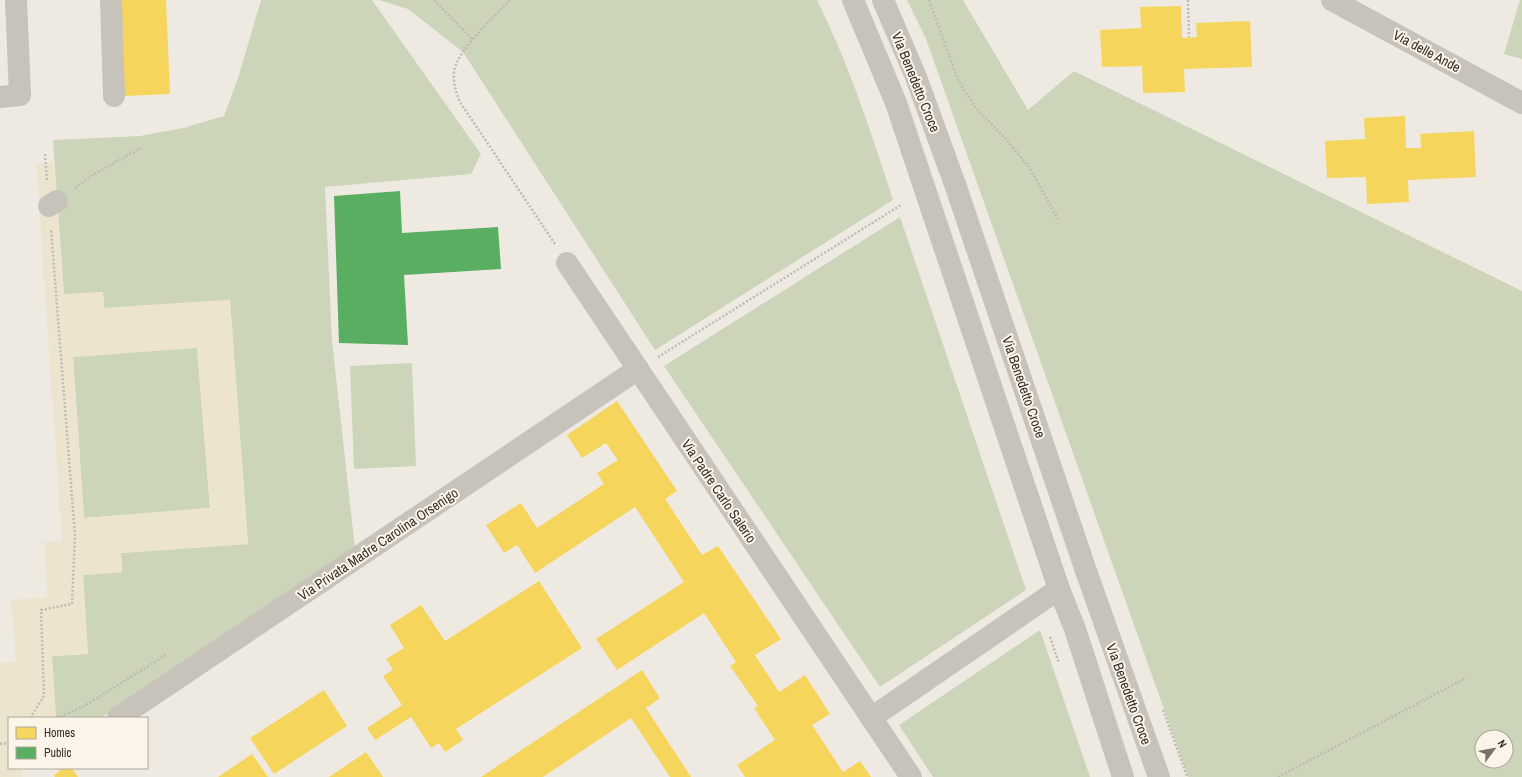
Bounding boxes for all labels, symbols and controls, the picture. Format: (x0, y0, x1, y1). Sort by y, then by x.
street label: Via delle Ande (1390, 26, 1464, 76)
street label: Via Benedetto Croce (888, 29, 944, 135)
street label: Via Benedetto Croce (998, 334, 1050, 440)
street label: Via Padre Carlo Salerio (678, 436, 760, 546)
street label: Via Privata Madre Carolina Orsenigo (294, 484, 462, 604)
street label: Via Benedetto Croce (1102, 641, 1156, 747)
legend (8, 717, 148, 769)
text: Homes (44, 725, 75, 741)
north arrow (1474, 729, 1514, 769)
text: N (1495, 737, 1510, 750)
text: Public (44, 745, 71, 761)

